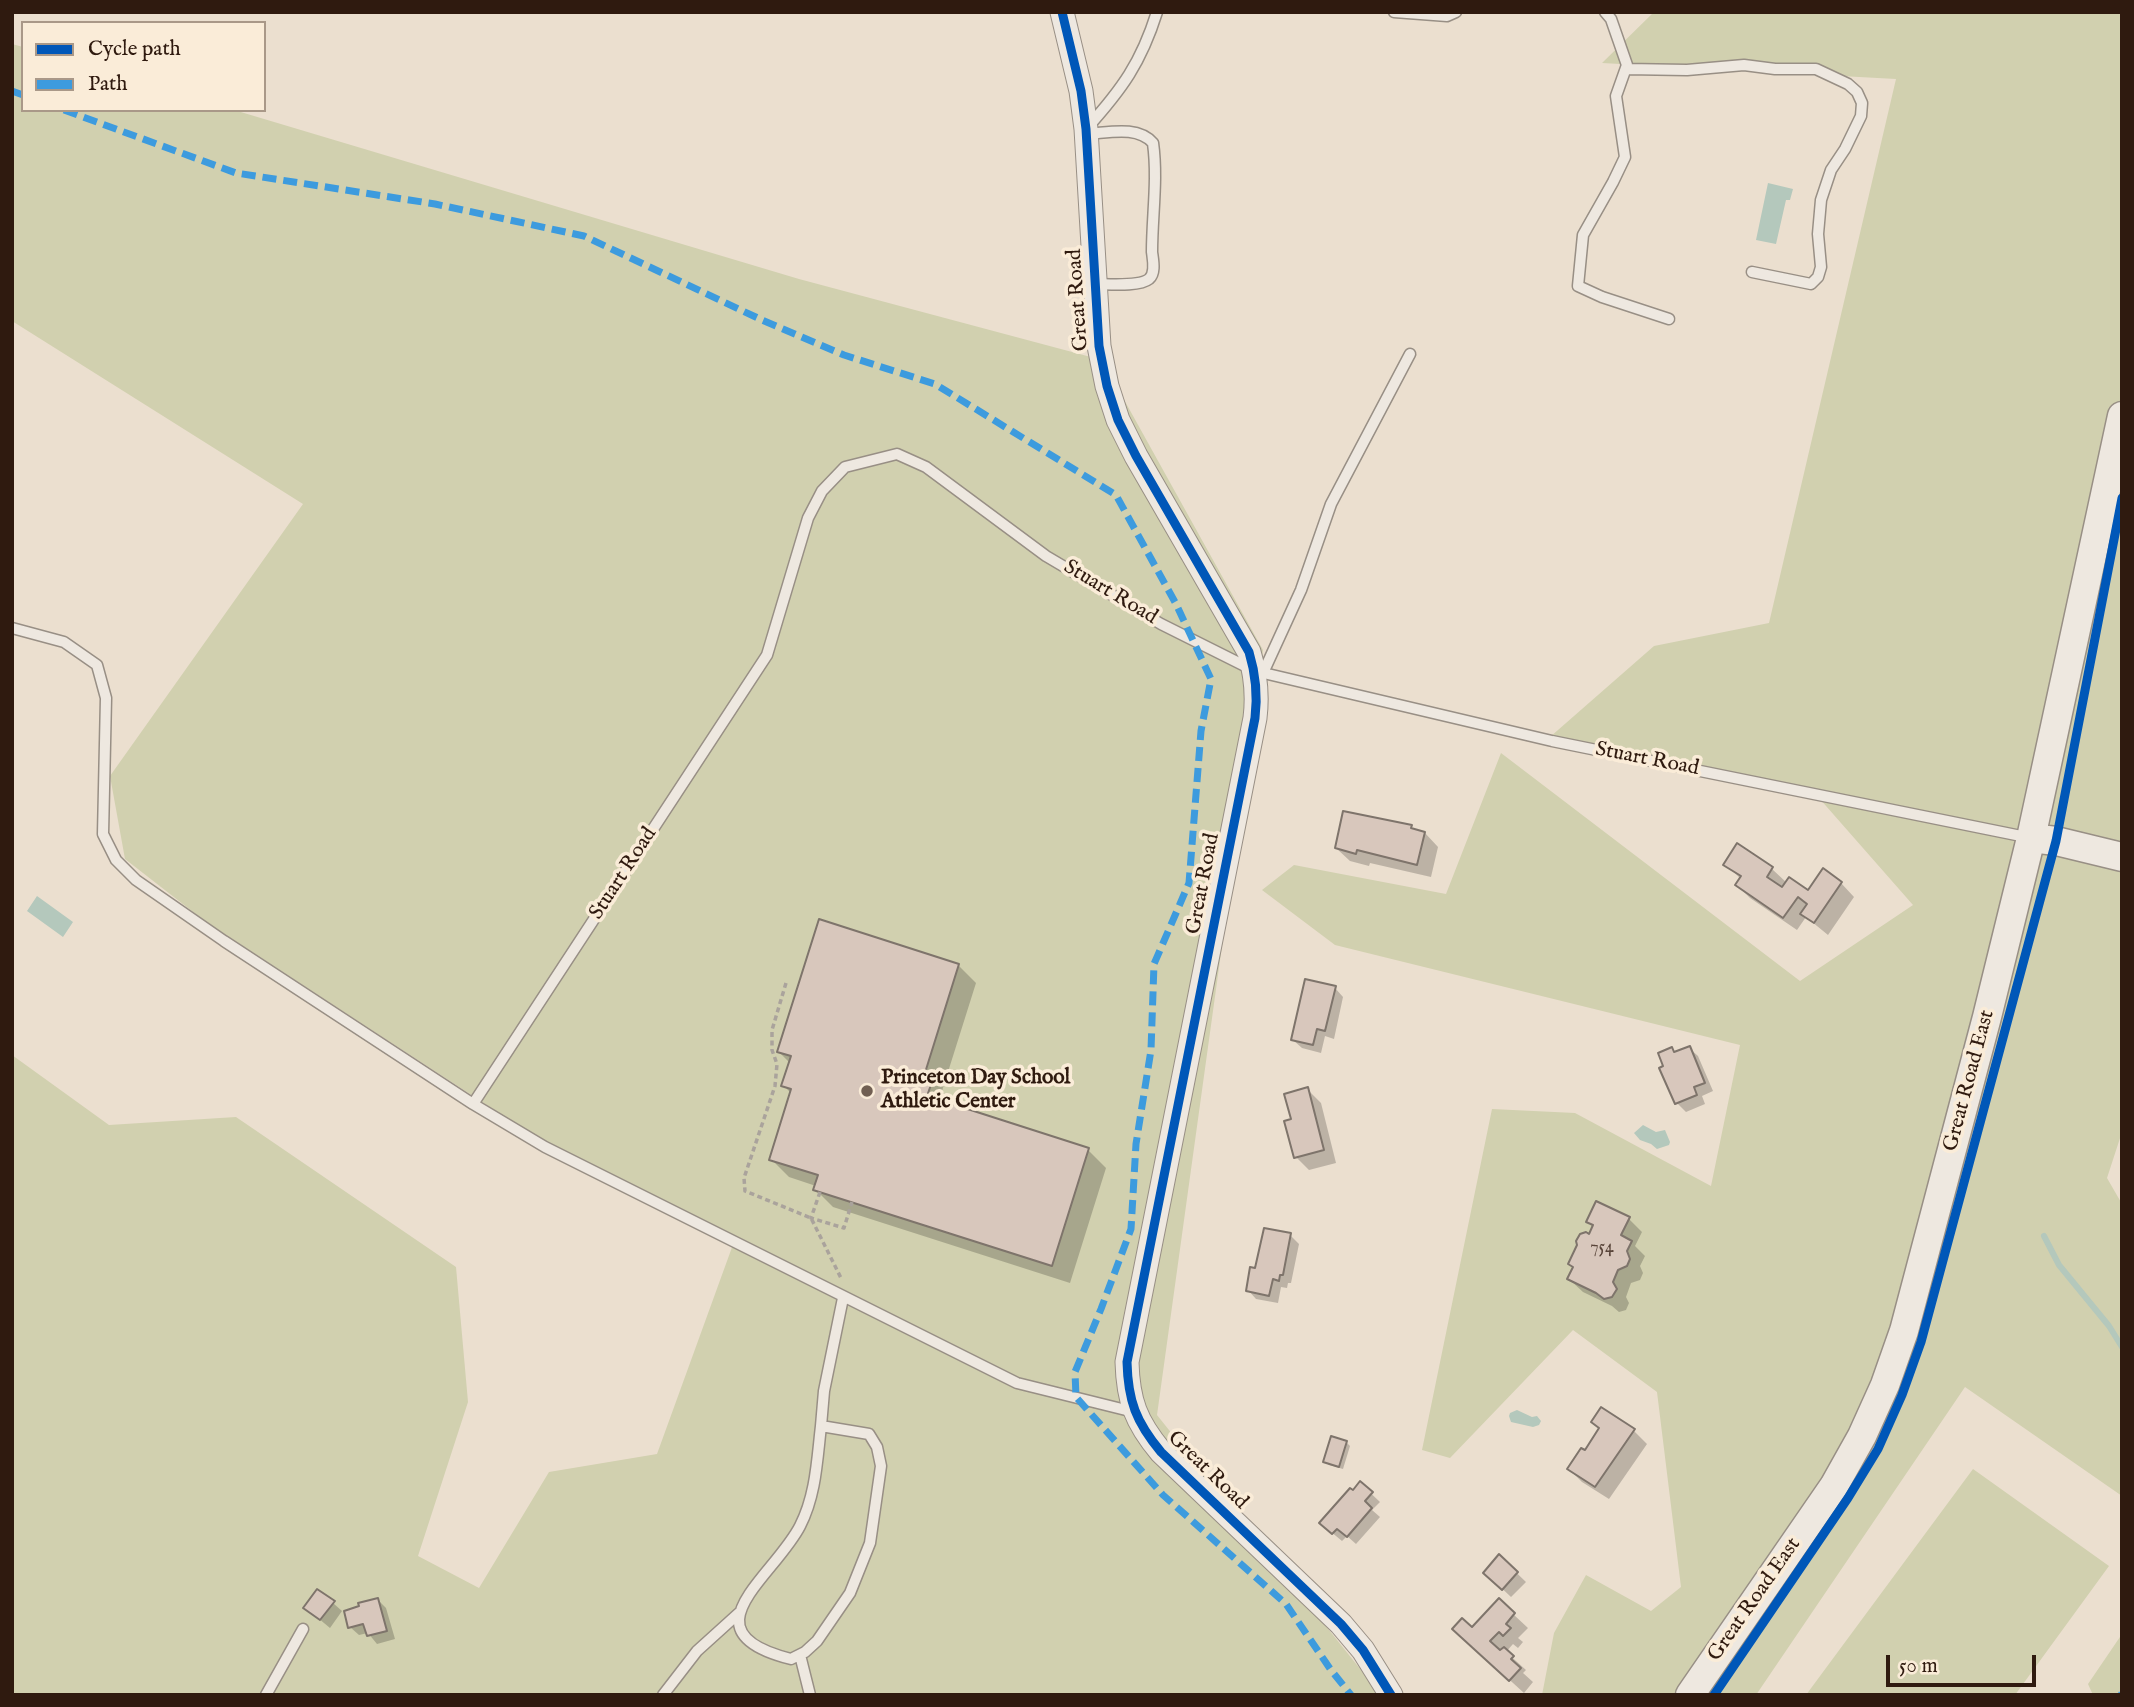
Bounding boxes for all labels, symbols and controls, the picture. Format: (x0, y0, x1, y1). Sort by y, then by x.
legend (21, 21, 266, 112)
text: Cycle path (88, 36, 181, 63)
text: Path (88, 71, 127, 98)
street label: Great Road (1063, 248, 1095, 352)
street label: Stuart Road (1059, 555, 1161, 631)
street label: Stuart Road (1593, 738, 1701, 782)
street label: Stuart Road (585, 823, 663, 925)
street label: Great Road (1182, 831, 1226, 937)
street label: Great Road East (1939, 1008, 2001, 1154)
place label: Princeton Day School Athletic Center (881, 1066, 1070, 1116)
marker: Princeton Day School Athletic Center (859, 1083, 875, 1099)
house number: 754 (1590, 1237, 1614, 1259)
street label: Great Road (1161, 1426, 1253, 1516)
street label: Great Road East (1703, 1533, 1807, 1667)
scale bar (1889, 1640, 2039, 1684)
text: 50 m (1899, 1653, 1938, 1680)

